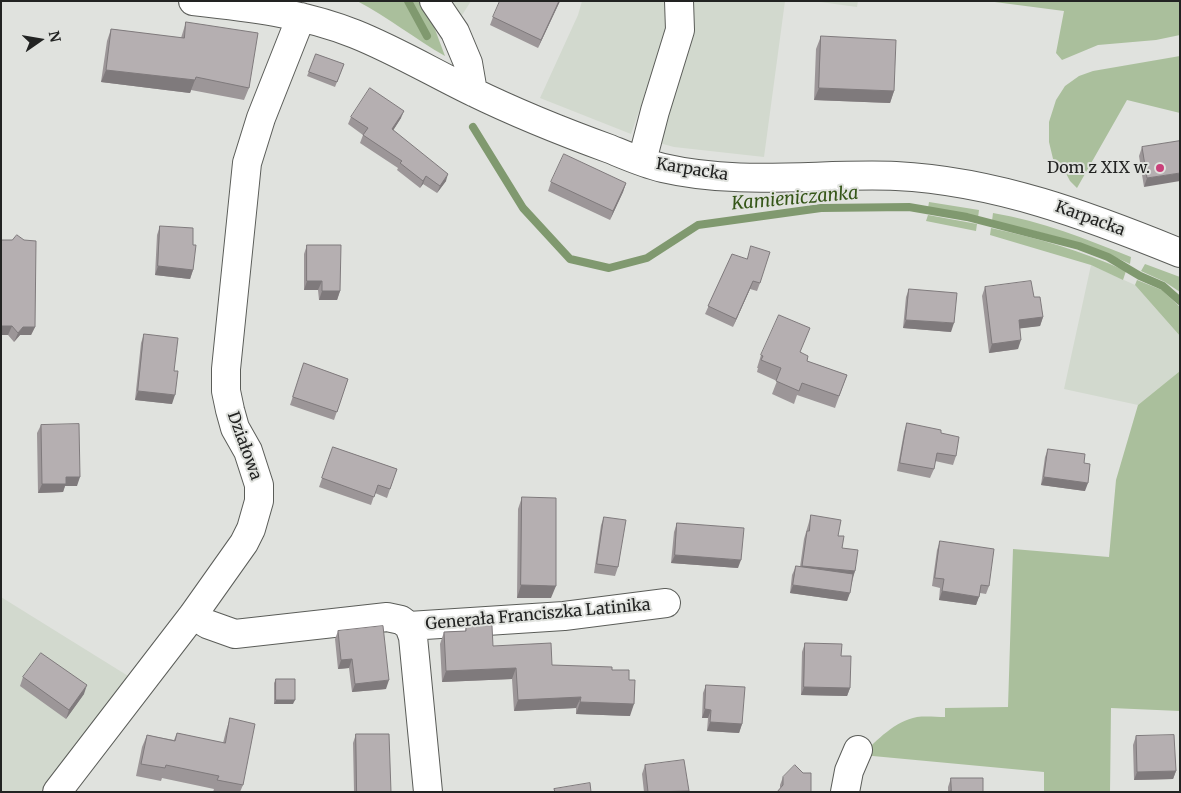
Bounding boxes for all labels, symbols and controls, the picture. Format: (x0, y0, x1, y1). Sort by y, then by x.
north arrow (15, 15, 65, 65)
text: N (45, 29, 65, 44)
street label: Karpacka (655, 155, 729, 185)
place label: Dom z XIX w. (1047, 158, 1150, 178)
marker: Dom z XIX w. (1154, 162, 1166, 174)
water label: Kamieniczanka (731, 183, 859, 215)
street label: Karpacka (1053, 198, 1127, 240)
street label: Działowa (223, 409, 265, 483)
street label: Generała Franciszka Latinika (425, 596, 651, 634)

